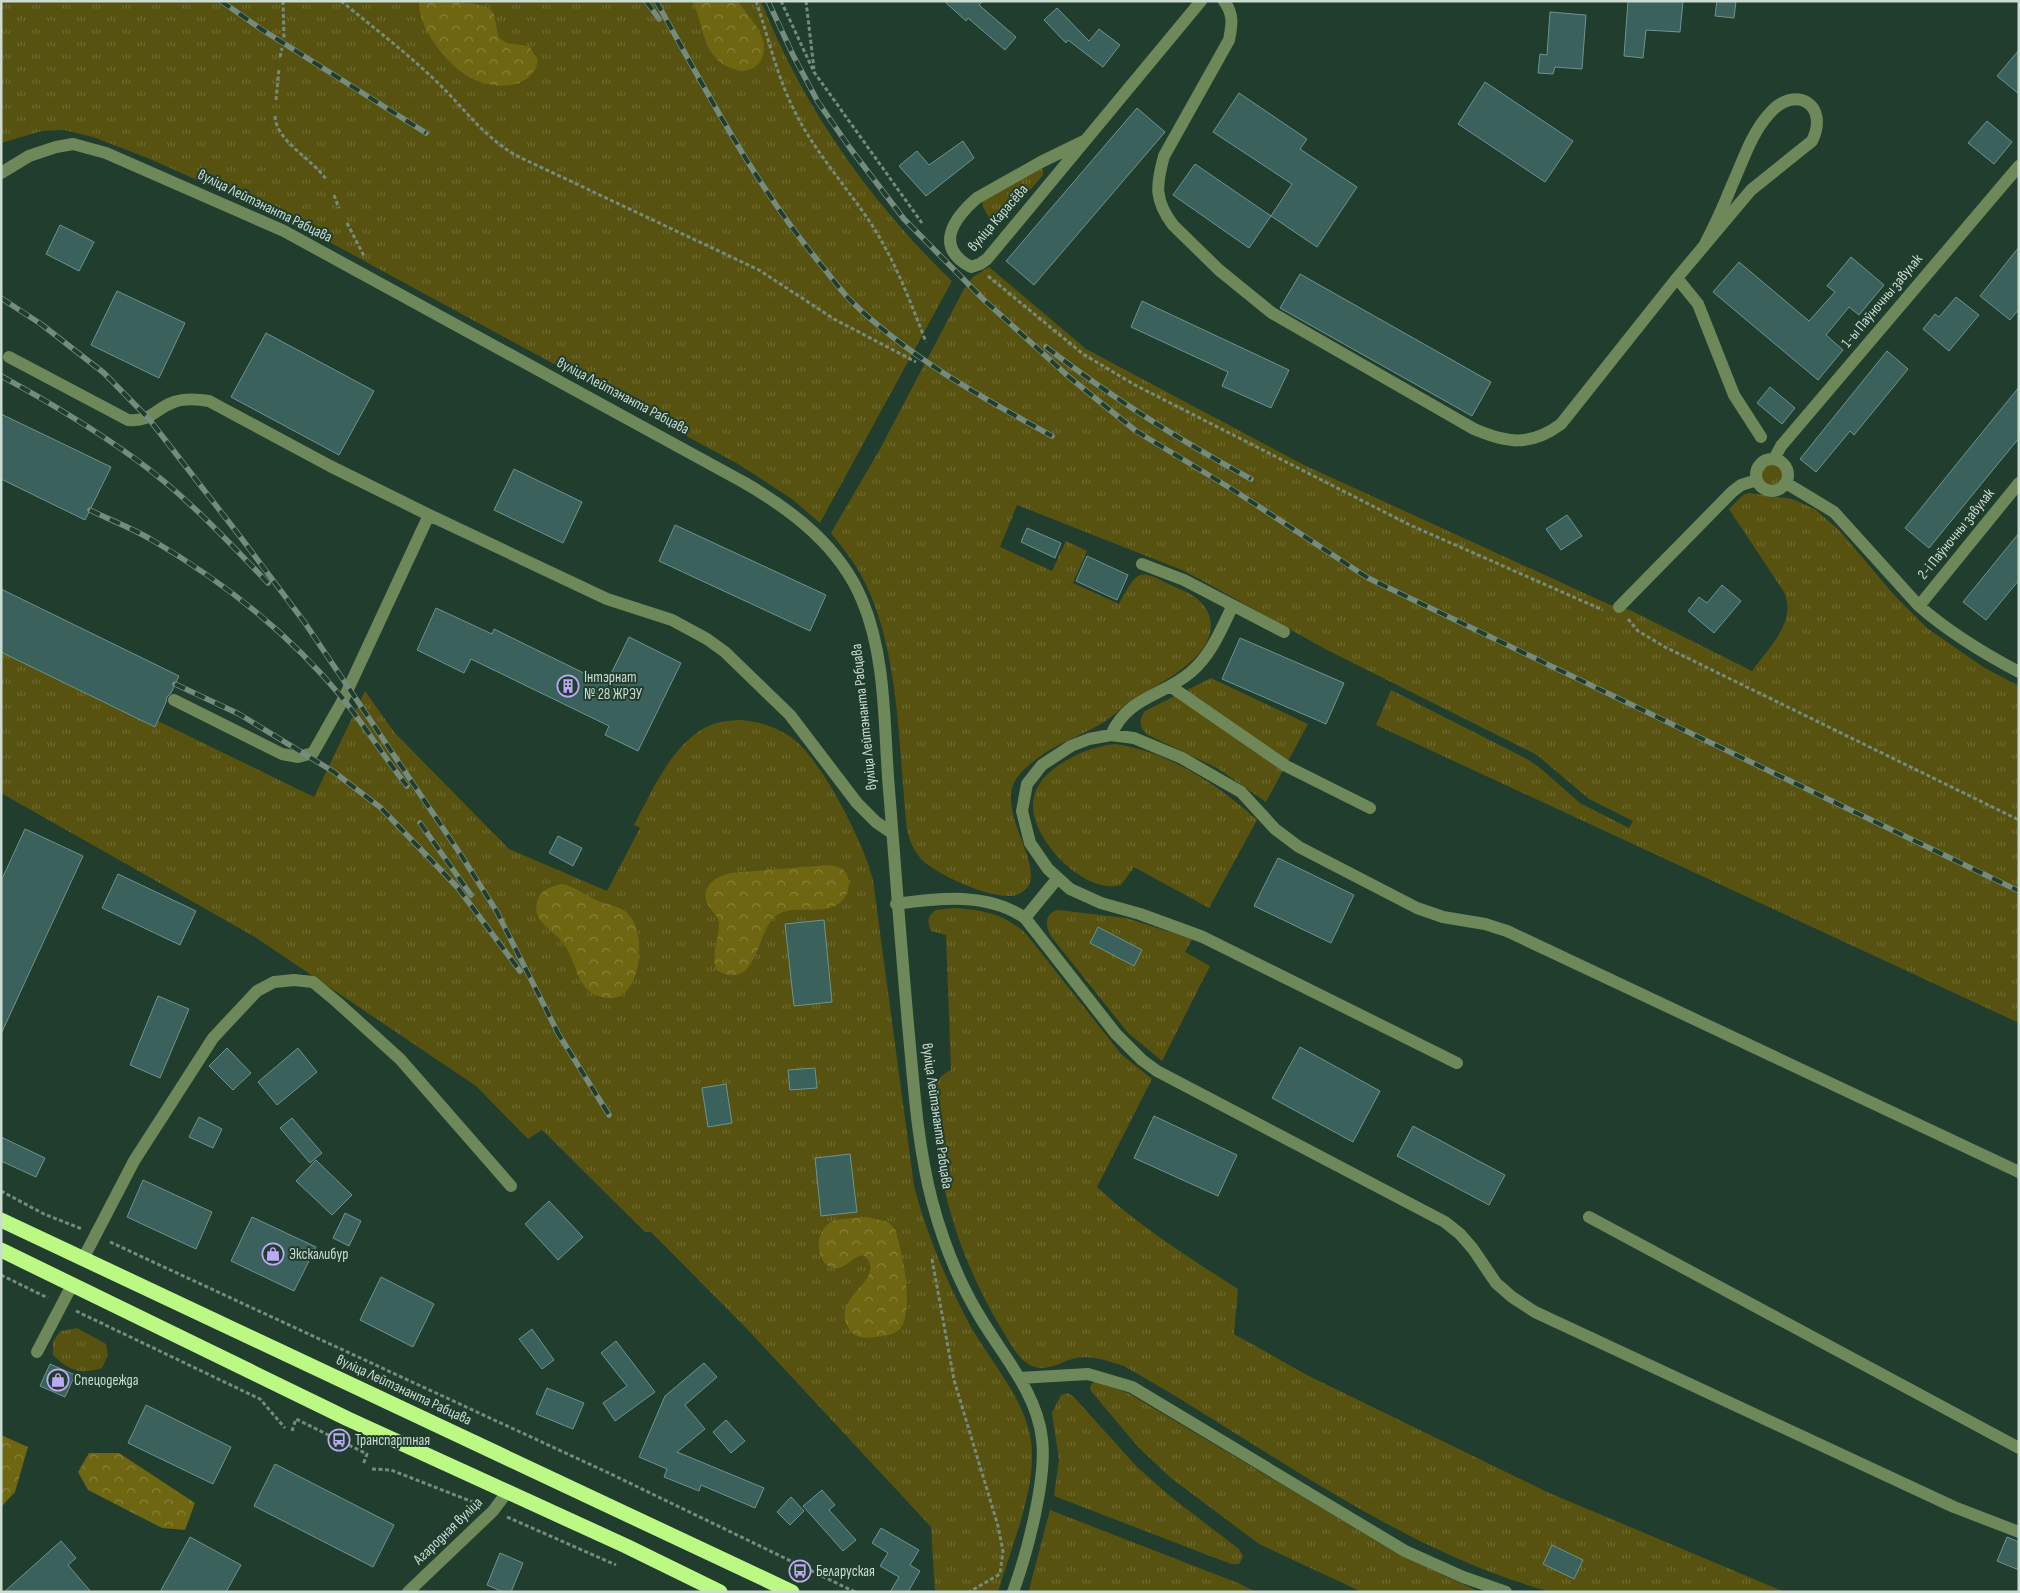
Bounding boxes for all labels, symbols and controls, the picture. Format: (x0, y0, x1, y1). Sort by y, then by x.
street label: вуліца Лейтэнанта Рабцава (195, 165, 336, 247)
street label: вуліца Карасёва (964, 180, 1033, 256)
street label: 1-ы Паўночны завулак (1837, 250, 1927, 352)
street label: вуліца Лейтэнанта Рабцава (554, 353, 693, 439)
street label: 2-і Паўночны завулак (1913, 484, 1999, 583)
street label: вуліца Лейтэнанта Рабцава (847, 643, 881, 791)
place label: Інтэрнат № 28 ЖРЭУ (584, 668, 643, 704)
building icon: Інтэрнат № 28 ЖРЭУ (556, 674, 580, 698)
street label: вуліца Лейтэнанта Рабцава (917, 1042, 957, 1190)
shop icon: Экскалибур (261, 1242, 285, 1266)
place label: Экскалибур (289, 1245, 348, 1264)
street label: вуліца Лейтэнанта Рабцава (333, 1350, 475, 1430)
shop icon: Спецодежда (46, 1368, 70, 1392)
place label: Спецодежда (74, 1371, 139, 1390)
bus stop icon: Транспартная (327, 1428, 351, 1452)
place label: Транспартная (355, 1431, 430, 1450)
street label: Агародная вуліца (409, 1493, 487, 1569)
bus stop icon: Беларуская (788, 1559, 812, 1583)
place label: Беларуская (816, 1562, 875, 1581)

